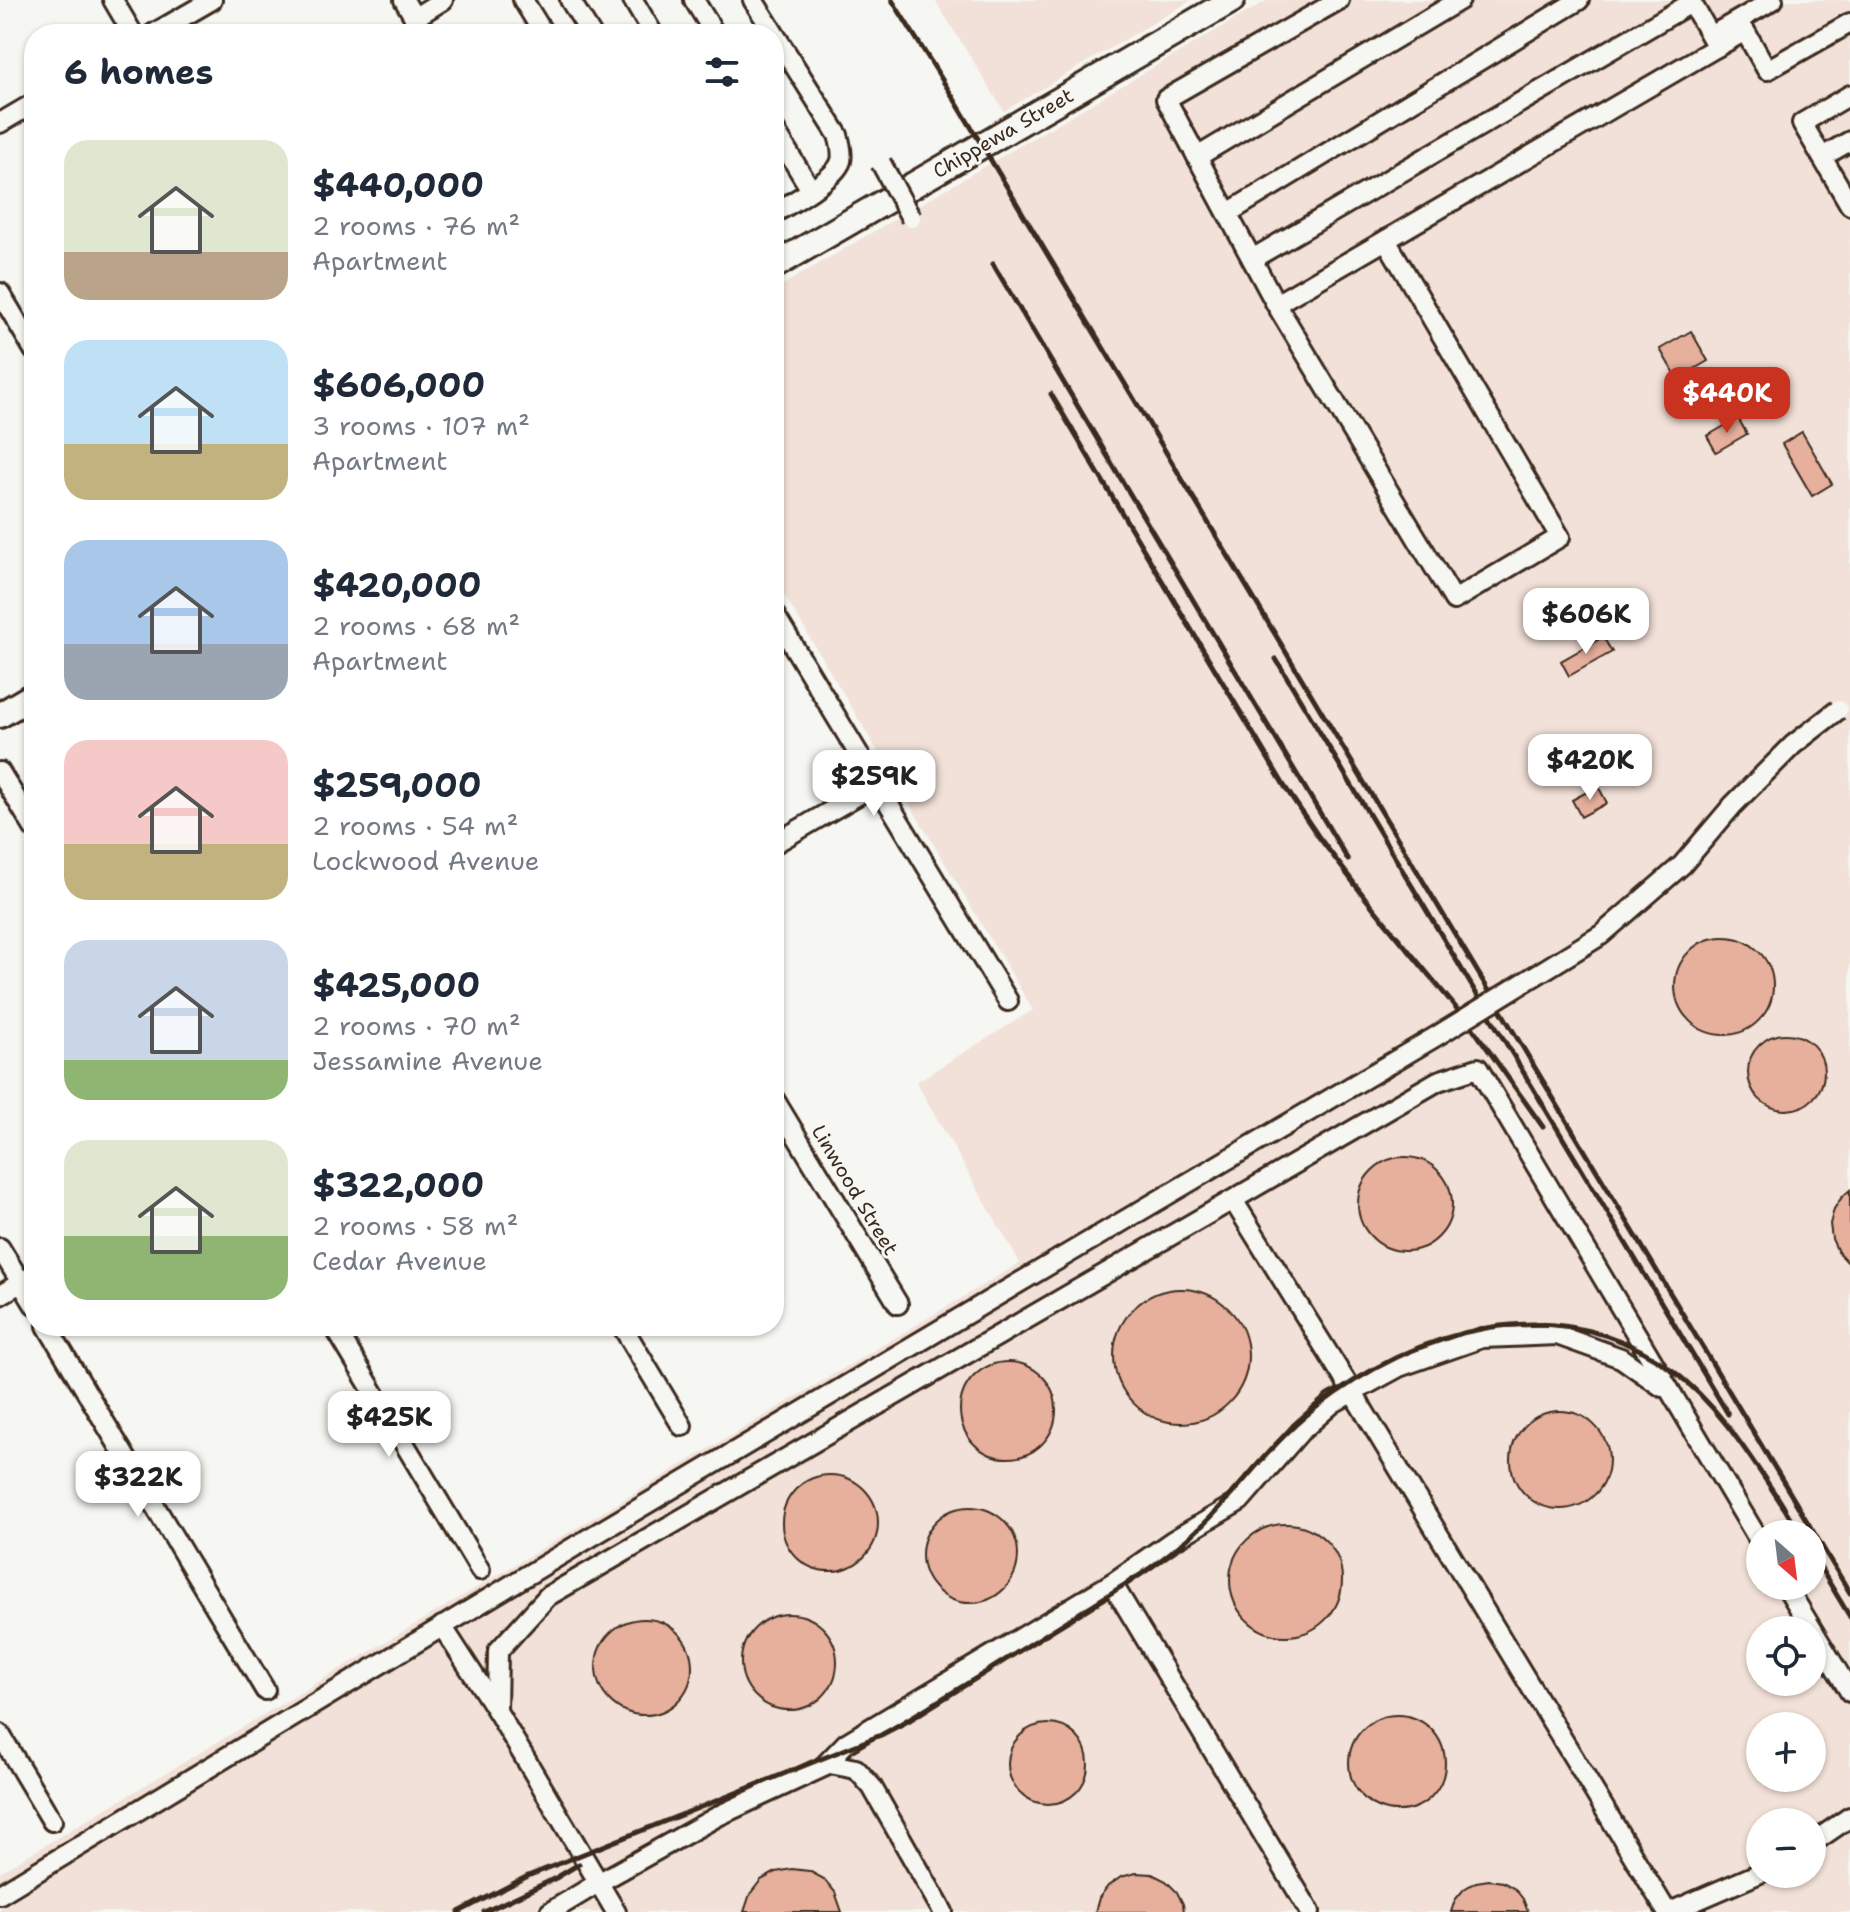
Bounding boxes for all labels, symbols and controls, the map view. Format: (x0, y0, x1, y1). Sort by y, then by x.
text: 6 homes (64, 49, 213, 95)
icon: filters (700, 50, 744, 94)
street label: Chippewa Street (928, 82, 1078, 184)
text: $440,000 (312, 162, 484, 208)
icon: home (128, 172, 224, 268)
text: 2 rooms · 76 m² (312, 208, 520, 243)
text: Apartment (312, 243, 448, 278)
text: $606,000 (312, 362, 485, 408)
pin: $440K (1671, 367, 1783, 435)
icon: home (128, 372, 224, 468)
text: $440K (1682, 375, 1772, 410)
text: 3 rooms · 107 m² (312, 408, 530, 443)
text: Apartment (312, 443, 448, 478)
text: $420,000 (312, 562, 482, 608)
icon: home (128, 572, 224, 668)
pin: $606K (1530, 588, 1642, 656)
text: $606K (1541, 596, 1631, 631)
text: 2 rooms · 68 m² (312, 608, 520, 643)
text: Apartment (312, 643, 448, 678)
pin: $420K (1534, 734, 1646, 802)
text: $420K (1546, 742, 1634, 777)
pin: $259K (818, 750, 930, 818)
text: $259K (831, 758, 917, 793)
text: $259,000 (312, 762, 481, 808)
icon: home (128, 772, 224, 868)
text: 2 rooms · 54 m² (312, 808, 518, 843)
text: Lockwood Avenue (312, 843, 540, 878)
text: $425,000 (312, 962, 480, 1008)
icon: home (128, 972, 224, 1068)
text: 2 rooms · 70 m² (312, 1008, 521, 1043)
text: Jessamine Avenue (312, 1043, 543, 1078)
street label: Linwood Street (806, 1120, 904, 1260)
text: $322,000 (312, 1162, 484, 1208)
icon: home (128, 1172, 224, 1268)
text: 2 rooms · 58 m² (312, 1208, 518, 1243)
text: Cedar Avenue (312, 1243, 487, 1278)
pin: $425K (333, 1391, 445, 1459)
text: $425K (346, 1399, 432, 1434)
pin: $322K (82, 1451, 194, 1519)
text: $322K (94, 1459, 182, 1494)
north arrow (1746, 1520, 1826, 1600)
map controls (1746, 1520, 1826, 1888)
button: locate (1746, 1616, 1826, 1696)
button: + (1746, 1712, 1826, 1792)
button: − (1746, 1808, 1826, 1888)

